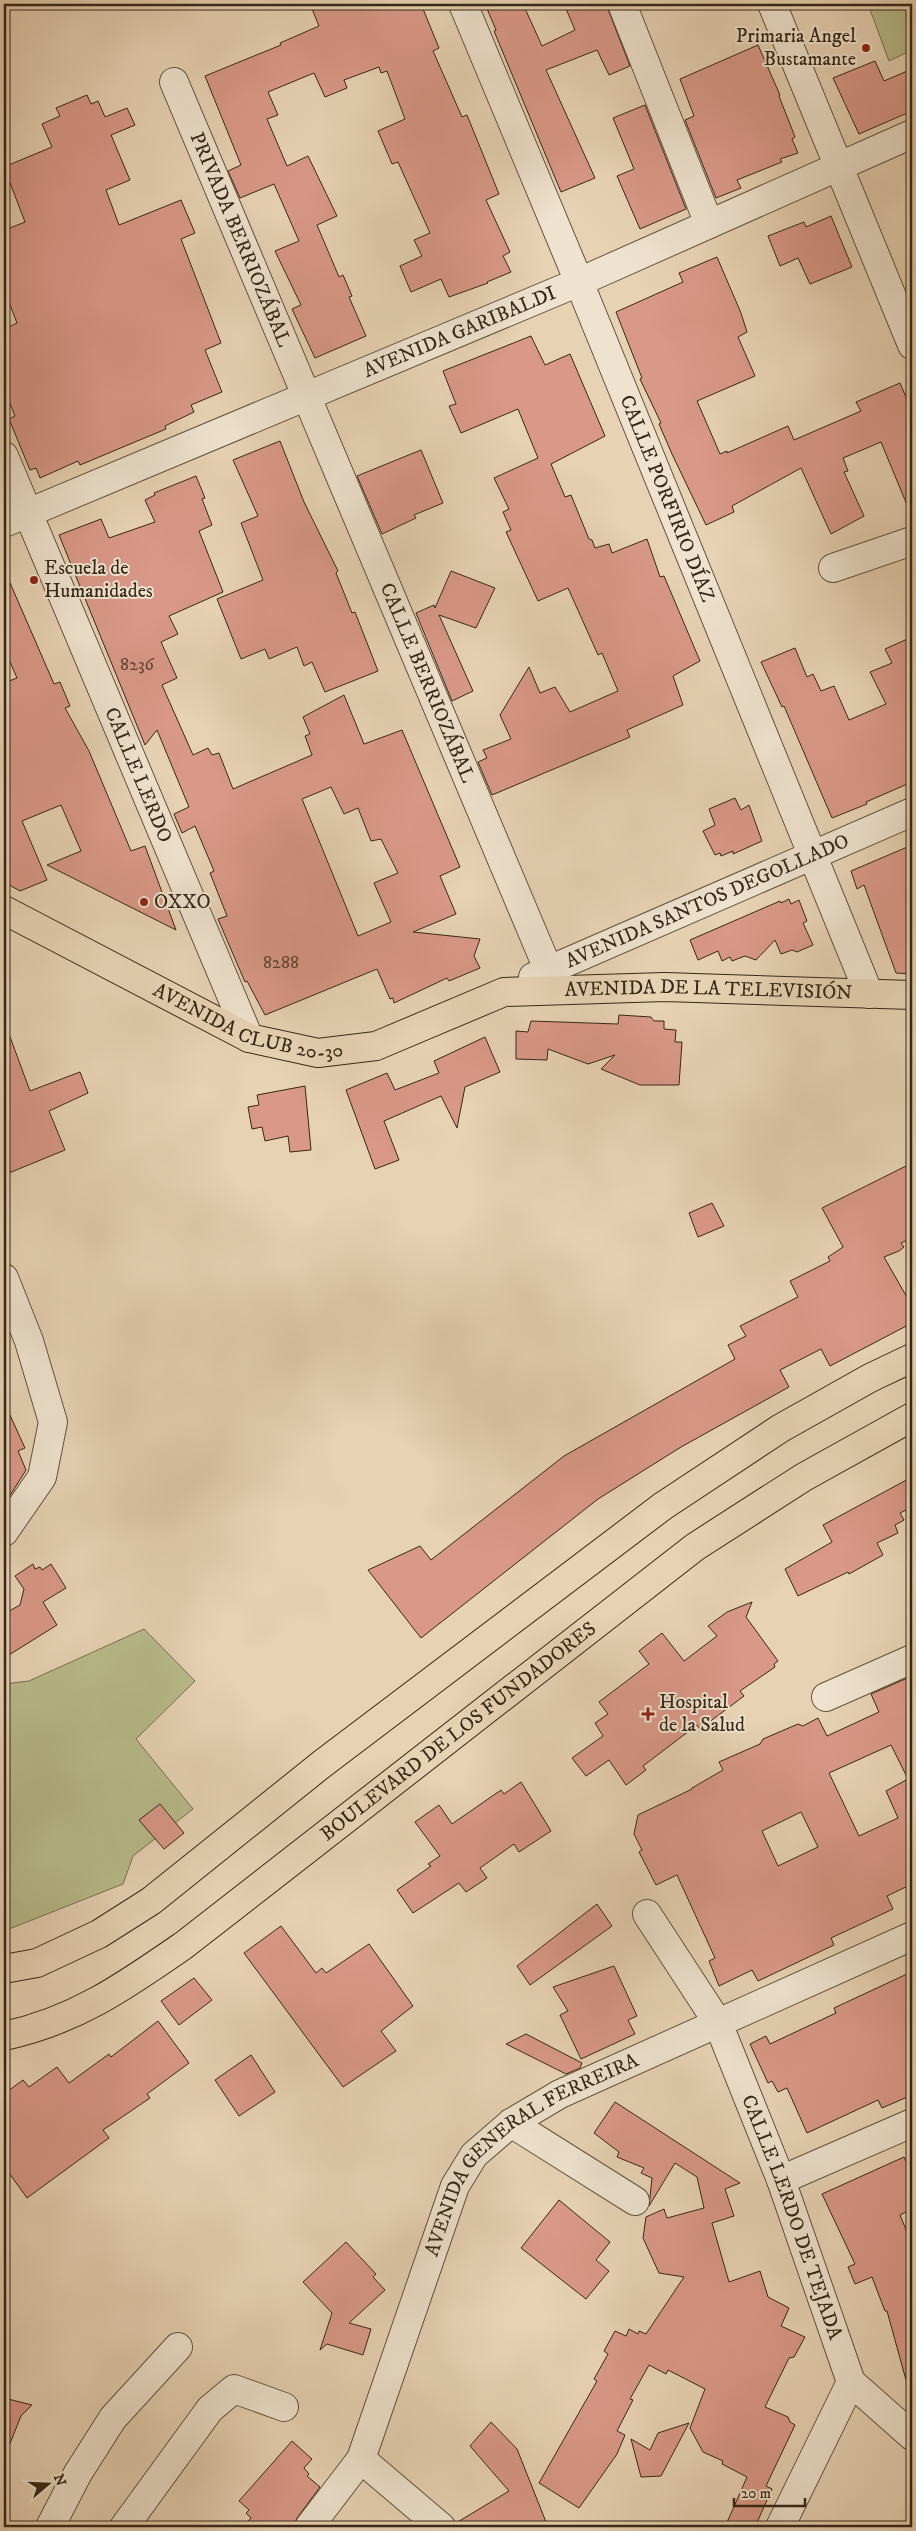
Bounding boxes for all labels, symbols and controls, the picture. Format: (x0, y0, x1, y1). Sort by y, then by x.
place label: Primaria Angel Bustamante (736, 24, 856, 72)
marker: Primaria Angel Bustamante (860, 42, 872, 54)
street label: PRIVADA BERRIOZÁBAL (184, 128, 297, 351)
street label: AVENIDA GARIBALDI (360, 281, 560, 383)
street label: CALLE PORFIRIO DÍAZ (614, 391, 721, 606)
place label: Escuela de Humanidades (44, 556, 153, 604)
marker: Escuela de Humanidades (28, 574, 40, 586)
street label: CALLE BERRIOZÁBAL (374, 579, 481, 787)
house number: 8236 (120, 654, 155, 676)
street label: CALLE LERDO (99, 704, 178, 846)
street label: AVENIDA SANTOS DEGOLLADO (562, 828, 853, 974)
place label: OXXO (154, 890, 211, 915)
marker: OXXO (138, 896, 150, 908)
house number: 8288 (263, 952, 299, 974)
street label: AVENIDA DE LA TELEVISIÓN (564, 974, 853, 1006)
street label: AVENIDA CLUB 20-30 (149, 978, 344, 1066)
street label: BOULEVARD DE LOS FUNDADORES (315, 1616, 601, 1847)
place label: Hospital de la Salud (659, 1690, 745, 1738)
marker: Hospital de la Salud (641, 1707, 655, 1721)
street label: AVENIDA GENERAL FERREIRA (419, 2048, 643, 2260)
street label: CALLE LERDO DE TEJADA (736, 2091, 848, 2343)
north arrow (22, 2458, 72, 2508)
text: N (49, 2472, 70, 2489)
scale bar (734, 2476, 805, 2508)
text: 20 m (741, 2484, 771, 2503)

